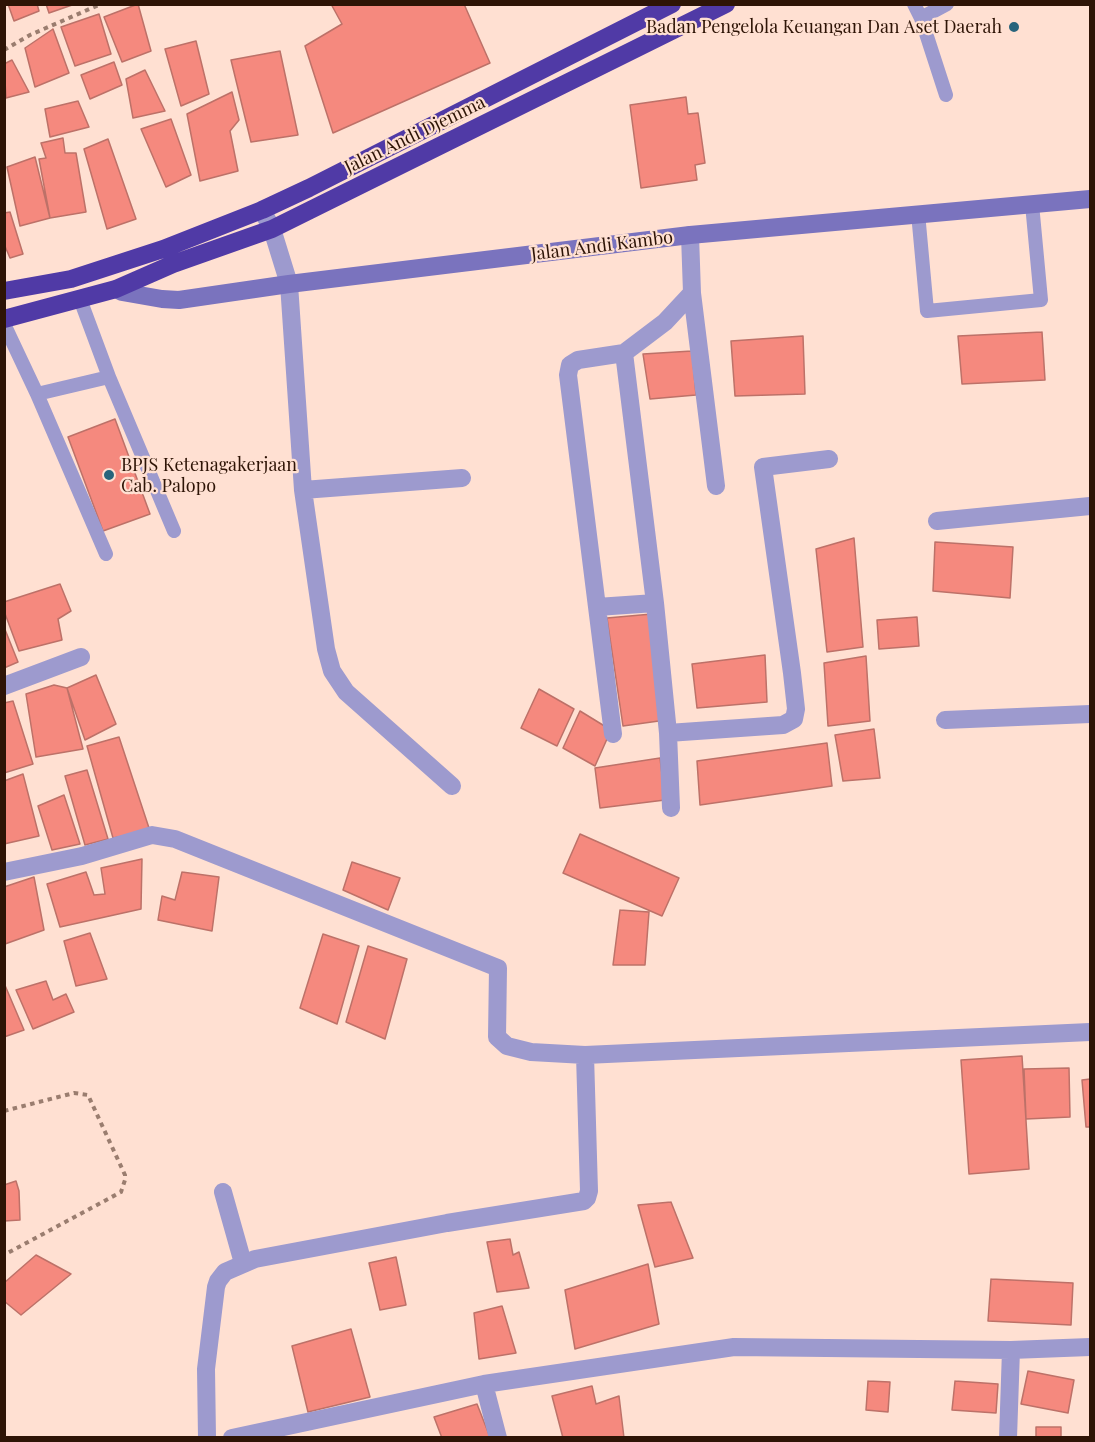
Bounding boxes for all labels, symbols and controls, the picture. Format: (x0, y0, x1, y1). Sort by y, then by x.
place label: Badan Pengelola Keuangan Dan Aset Daerah (646, 16, 1002, 38)
marker: Badan Pengelola Keuangan Dan Aset Daerah (1007, 20, 1021, 34)
street label: Jalan Andi Djemma (341, 92, 489, 178)
street label: Jalan Andi Kambo (530, 227, 674, 265)
place label: BPJS Ketenagakerjaan Cab. Palopo (121, 454, 297, 496)
marker: BPJS Ketenagakerjaan Cab. Palopo (102, 468, 116, 482)

